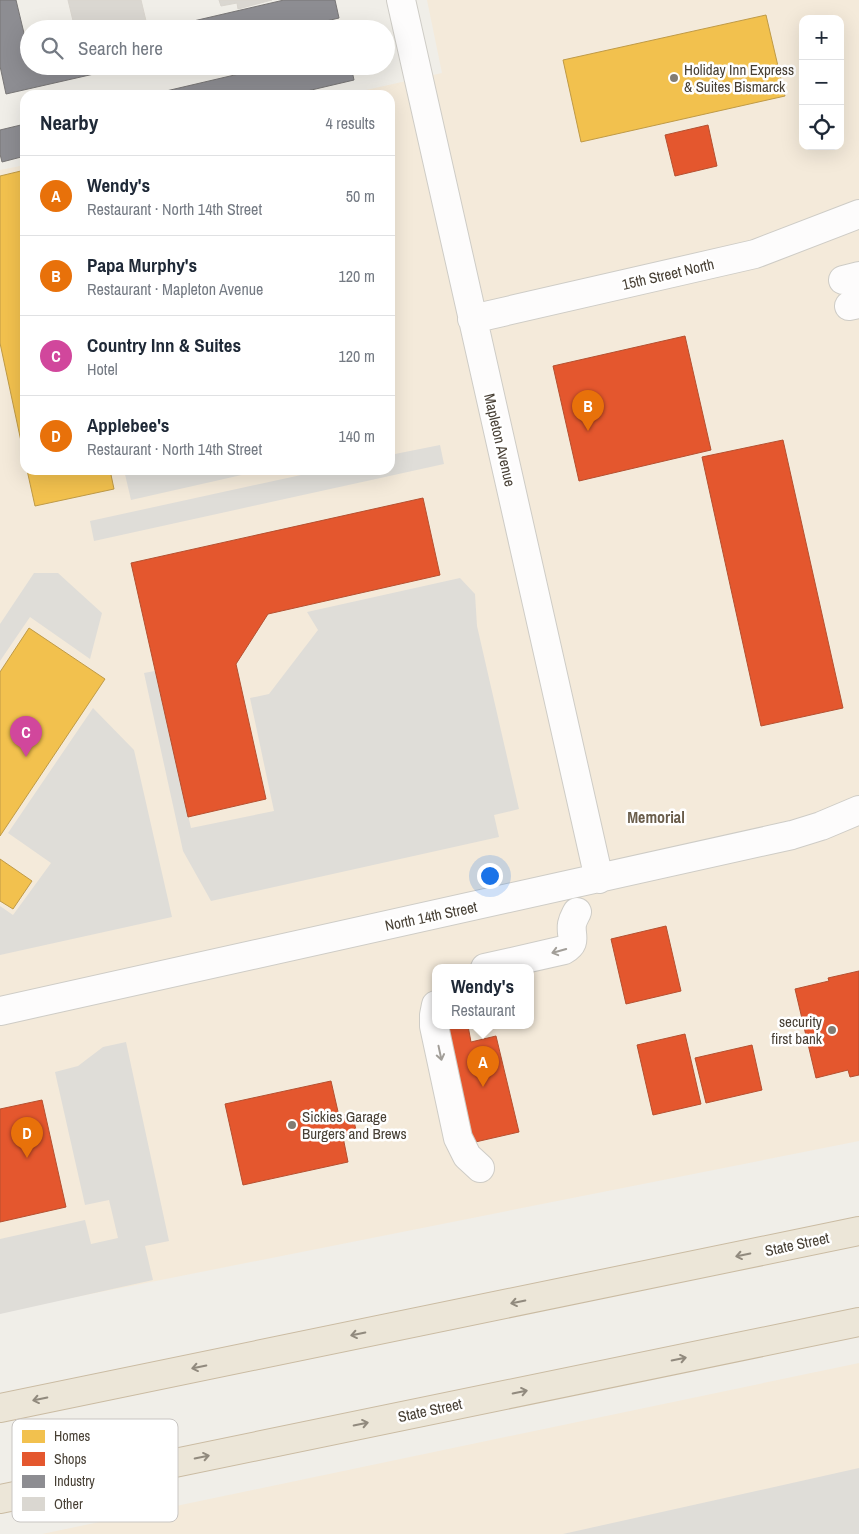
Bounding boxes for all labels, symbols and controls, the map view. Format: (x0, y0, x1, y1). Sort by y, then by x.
map controls (799, 15, 844, 150)
button: + (799, 15, 844, 60)
search box (20, 20, 395, 75)
icon: search (38, 34, 66, 62)
text: Search here (78, 35, 163, 61)
place label: Holiday Inn Express & Suites Bismarck (684, 59, 794, 97)
button: − (799, 60, 844, 105)
marker: Holiday Inn Express & Suites Bismarck (668, 72, 680, 84)
button: locate (799, 105, 844, 150)
text: Nearby (40, 108, 98, 137)
text: 4 results (325, 112, 375, 134)
text: Wendy's (87, 172, 150, 198)
text: A (51, 185, 61, 207)
text: 50 m (346, 185, 375, 207)
text: Restaurant · North 14th Street (87, 198, 262, 220)
text: Papa Murphy's (87, 252, 197, 278)
street label: 15th Street North (620, 253, 716, 295)
text: B (51, 265, 61, 287)
text: 120 m (339, 265, 375, 287)
text: Restaurant · Mapleton Avenue (87, 278, 263, 300)
text: Country Inn & Suites (87, 332, 241, 358)
text: C (51, 345, 61, 367)
text: 120 m (339, 345, 375, 367)
text: Hotel (87, 358, 118, 380)
pin: B (572, 390, 604, 431)
street label: Mapleton Avenue (479, 391, 521, 489)
text: Applebee's (87, 412, 170, 438)
text: D (51, 425, 61, 447)
text: 140 m (339, 425, 375, 447)
text: Restaurant · North 14th Street (87, 438, 262, 460)
pin: C (10, 716, 42, 757)
district label: Memorial (627, 806, 685, 828)
your location (477, 863, 503, 889)
street label: North 14th Street (383, 896, 480, 936)
one-way arrow (551, 946, 567, 956)
popup (432, 964, 534, 1029)
text: Wendy's (451, 973, 514, 999)
text: Restaurant (451, 999, 515, 1021)
place label: security first bank (771, 1011, 823, 1049)
marker: security first bank (826, 1024, 838, 1036)
one-way arrow (436, 1045, 445, 1061)
pin: A (467, 1046, 499, 1087)
place label: Sickies Garage Burgers and Brews (302, 1106, 407, 1144)
pin: D (11, 1117, 43, 1158)
marker: Sickies Garage Burgers and Brews (286, 1119, 298, 1131)
street label: State Street (763, 1227, 832, 1261)
one-way arrow (735, 1251, 751, 1261)
one-way arrow (510, 1298, 526, 1307)
one-way arrow (351, 1330, 367, 1340)
one-way arrow (671, 1354, 687, 1363)
one-way arrow (192, 1363, 208, 1372)
one-way arrow (512, 1386, 528, 1396)
street label: State Street (396, 1393, 465, 1427)
one-way arrow (32, 1395, 48, 1405)
legend (12, 1419, 178, 1522)
one-way arrow (353, 1419, 369, 1429)
text: Homes (54, 1427, 91, 1445)
text: Shops (54, 1450, 87, 1468)
one-way arrow (194, 1452, 210, 1461)
text: Industry (54, 1472, 95, 1490)
text: Other (54, 1495, 83, 1513)

